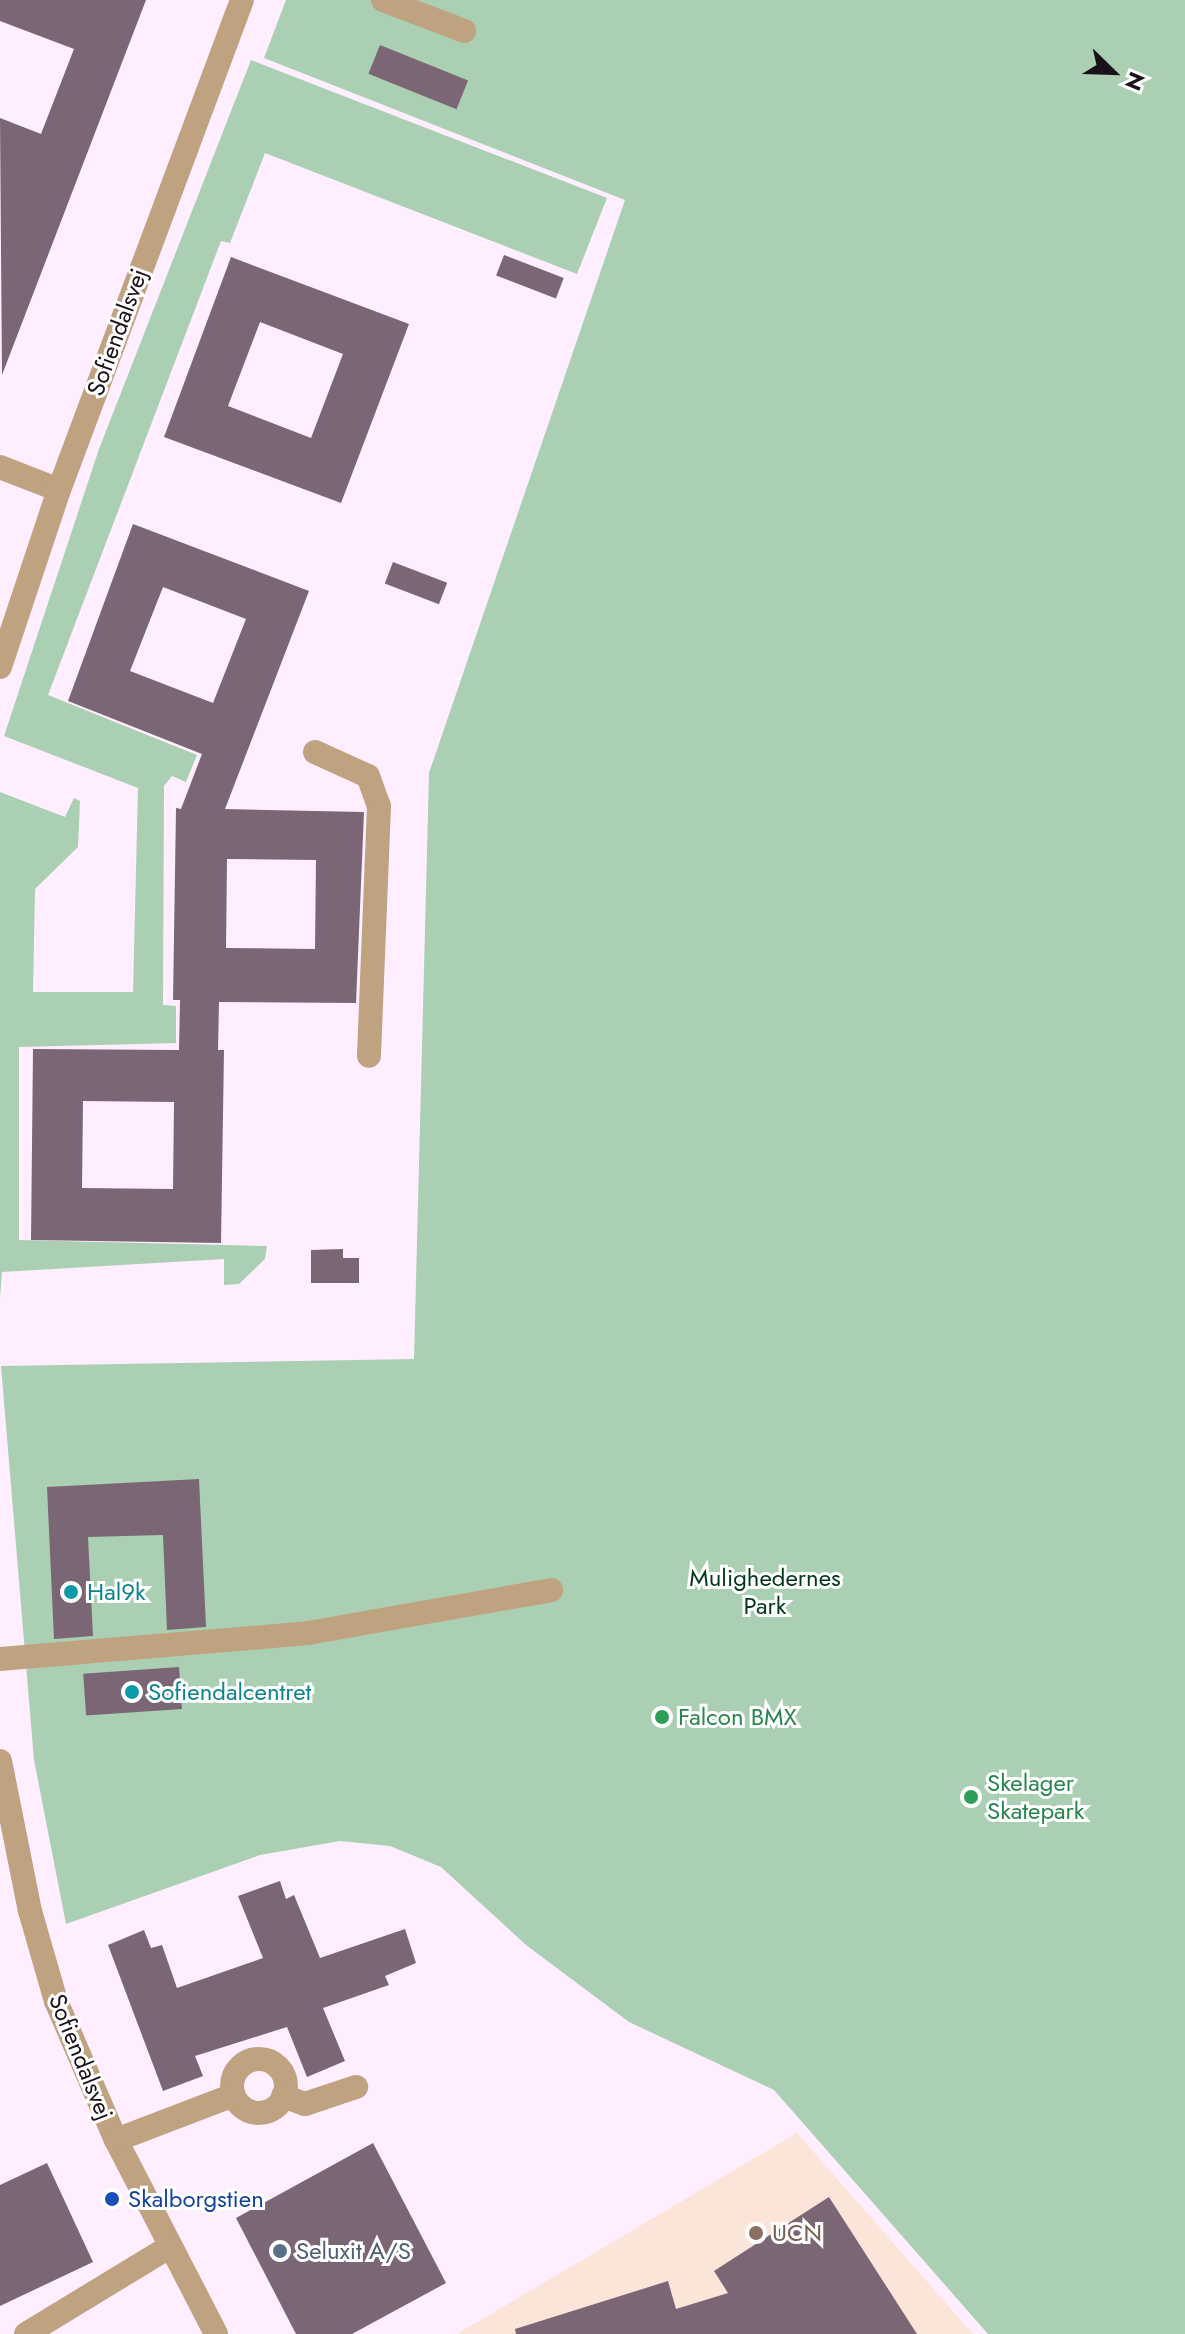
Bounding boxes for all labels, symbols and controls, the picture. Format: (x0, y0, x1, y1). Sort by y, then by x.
north arrow (1073, 32, 1153, 112)
text: N (1117, 67, 1153, 96)
street label: Sofiendalsvej (81, 265, 153, 399)
park label: Mulighedernes Park (689, 1564, 841, 1620)
place label: Hal9k (87, 1578, 146, 1606)
marker: Hal9k (62, 1583, 80, 1601)
place label: Sofiendalcentret (148, 1678, 311, 1706)
marker: Sofiendalcentret (123, 1683, 141, 1701)
place label: Falcon BMX (678, 1703, 797, 1731)
marker: Falcon BMX (653, 1708, 671, 1726)
place label: Skelager Skatepark (987, 1769, 1084, 1825)
marker: Skelager Skatepark (962, 1788, 980, 1806)
street label: Sofiendalsvej (43, 1990, 119, 2124)
place label: Skalborgstien (128, 2185, 264, 2213)
marker: Skalborgstien (103, 2190, 121, 2208)
place label: UCN (772, 2219, 822, 2247)
marker: UCN (747, 2224, 765, 2242)
place label: Seluxit A/S (296, 2237, 411, 2265)
marker: Seluxit A/S (271, 2242, 289, 2260)

